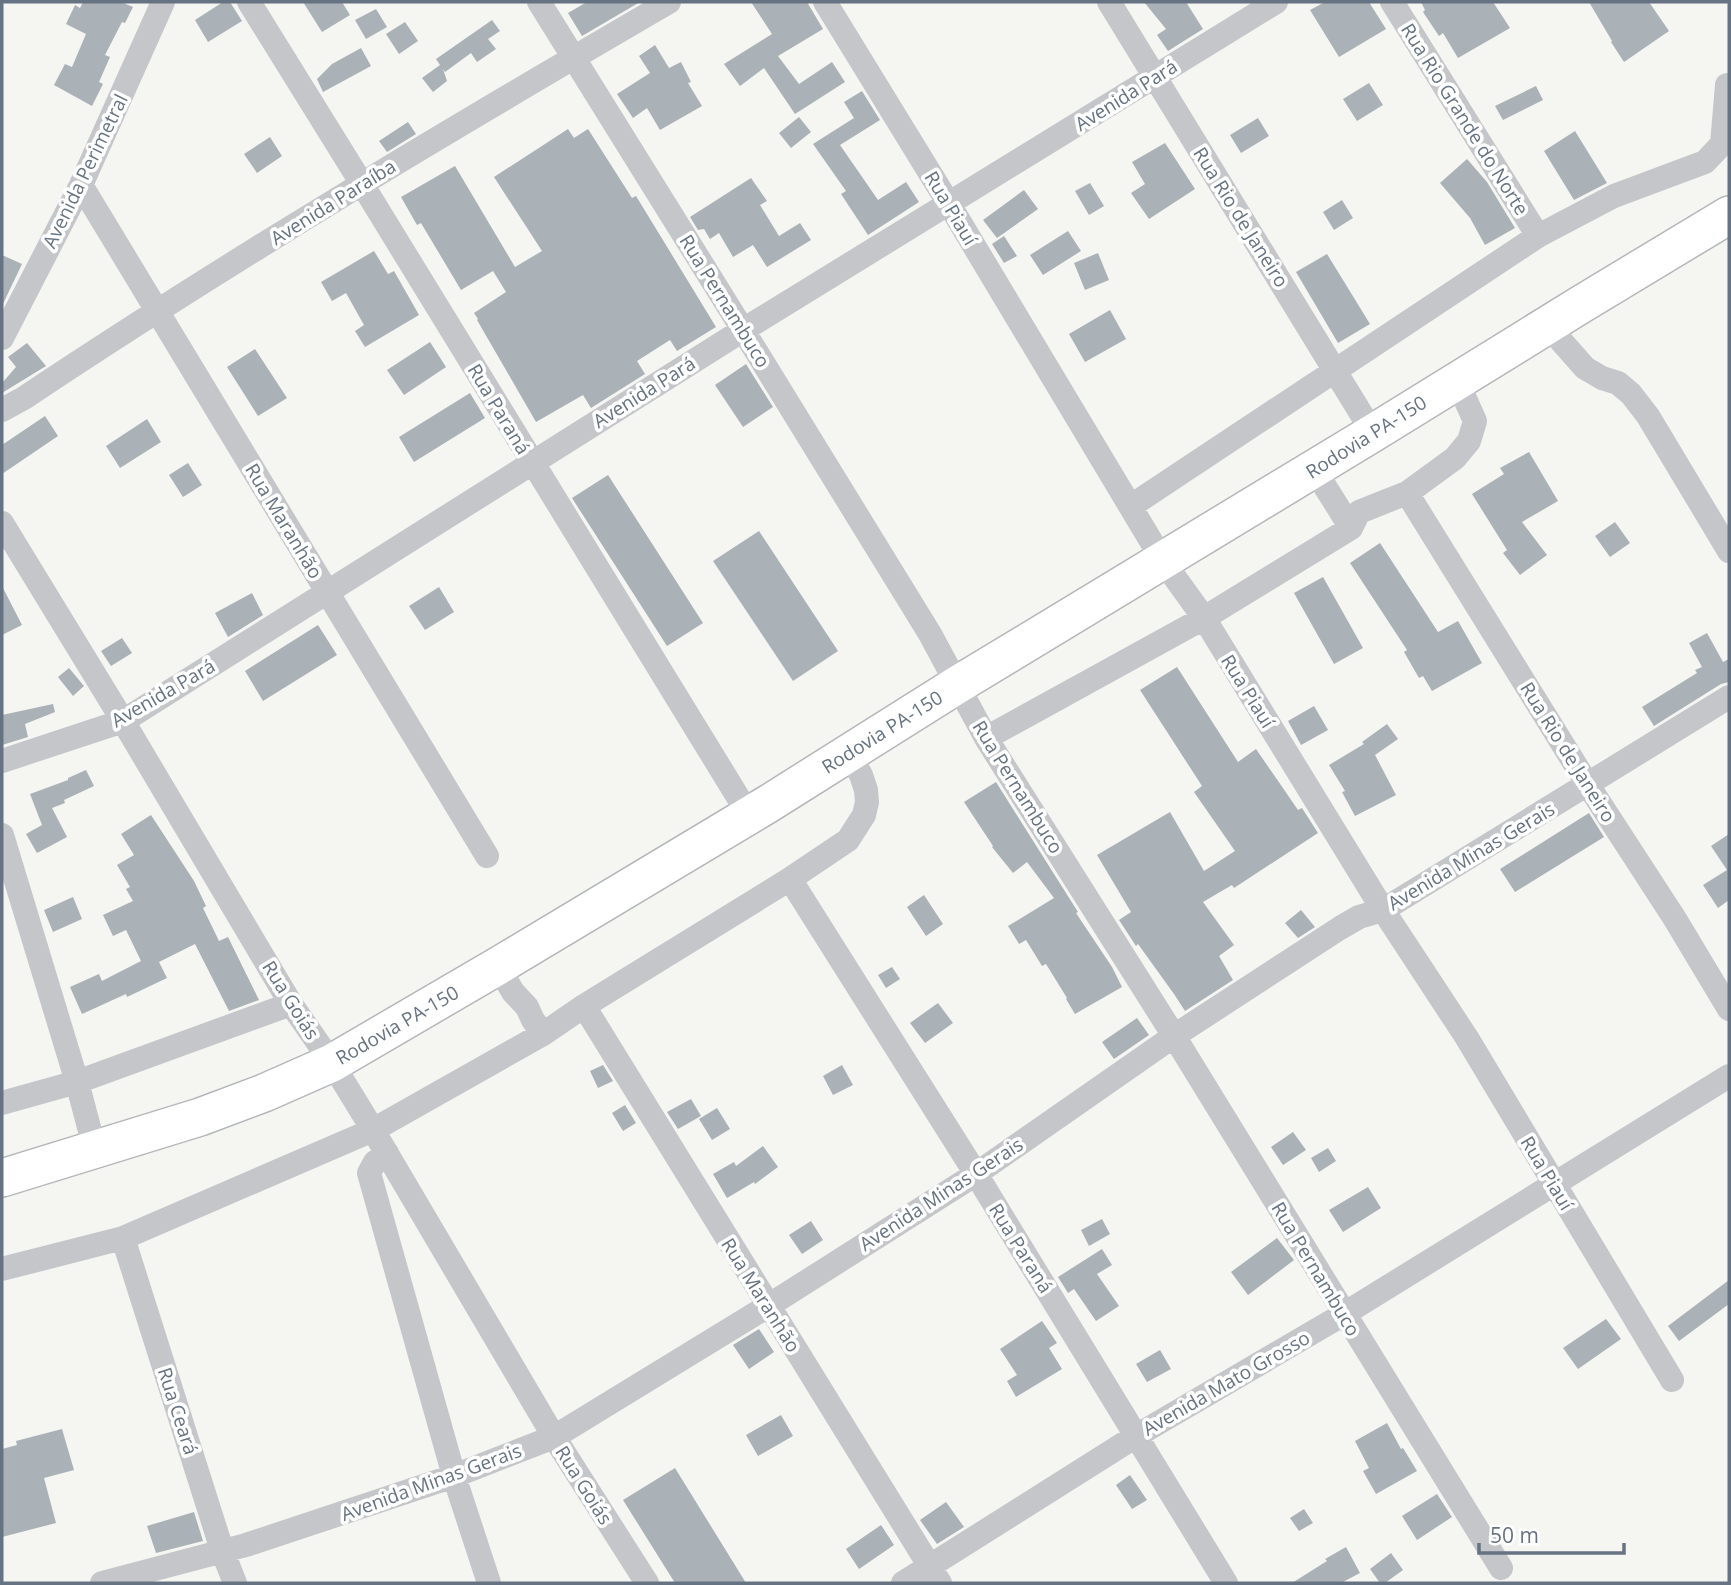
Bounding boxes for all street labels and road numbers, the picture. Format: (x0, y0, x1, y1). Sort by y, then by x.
street label: Rua Rio Grande do Norte (1395, 18, 1535, 220)
street label: Avenida Pará (1070, 53, 1182, 137)
street label: Avenida Perimetral (36, 90, 134, 252)
street label: Rua Rio de Janeiro (1187, 142, 1295, 292)
street label: Avenida Paraíba (265, 153, 401, 251)
street label: Rua Piauí (919, 166, 984, 251)
street label: Rua Pernambuco (674, 230, 776, 372)
street label: Avenida Pará (588, 350, 700, 434)
street label: Rua Paraná (462, 359, 536, 459)
street label: Rodovia PA-150 (1301, 389, 1431, 485)
street label: Rua Maranhão (239, 459, 329, 583)
street label: Rua Piauí (1215, 649, 1281, 734)
street label: Avenida Pará (106, 653, 220, 733)
street label: Rua Rio de Janeiro (1514, 677, 1622, 827)
street label: Rodovia PA-150 (817, 684, 947, 780)
street label: Rua Pernambuco (967, 716, 1069, 858)
street label: Avenida Minas Gerais (1383, 796, 1559, 916)
street label: Rua Goiás (257, 956, 325, 1044)
street label: Rodovia PA-150 (331, 979, 463, 1071)
street label: Avenida Minas Gerais (854, 1131, 1028, 1257)
street label: Rua Piauí (1515, 1131, 1580, 1216)
street label: Rua Pernambuco (1266, 1197, 1366, 1341)
street label: Rua Paraná (983, 1198, 1059, 1298)
street label: Rua Maranhão (715, 1233, 807, 1357)
street label: Avenida Mato Grosso (1138, 1324, 1314, 1442)
street label: Rua Ceará (152, 1364, 204, 1458)
street label: Avenida Minas Gerais (337, 1437, 525, 1527)
street label: Rua Goiás (550, 1441, 618, 1529)

